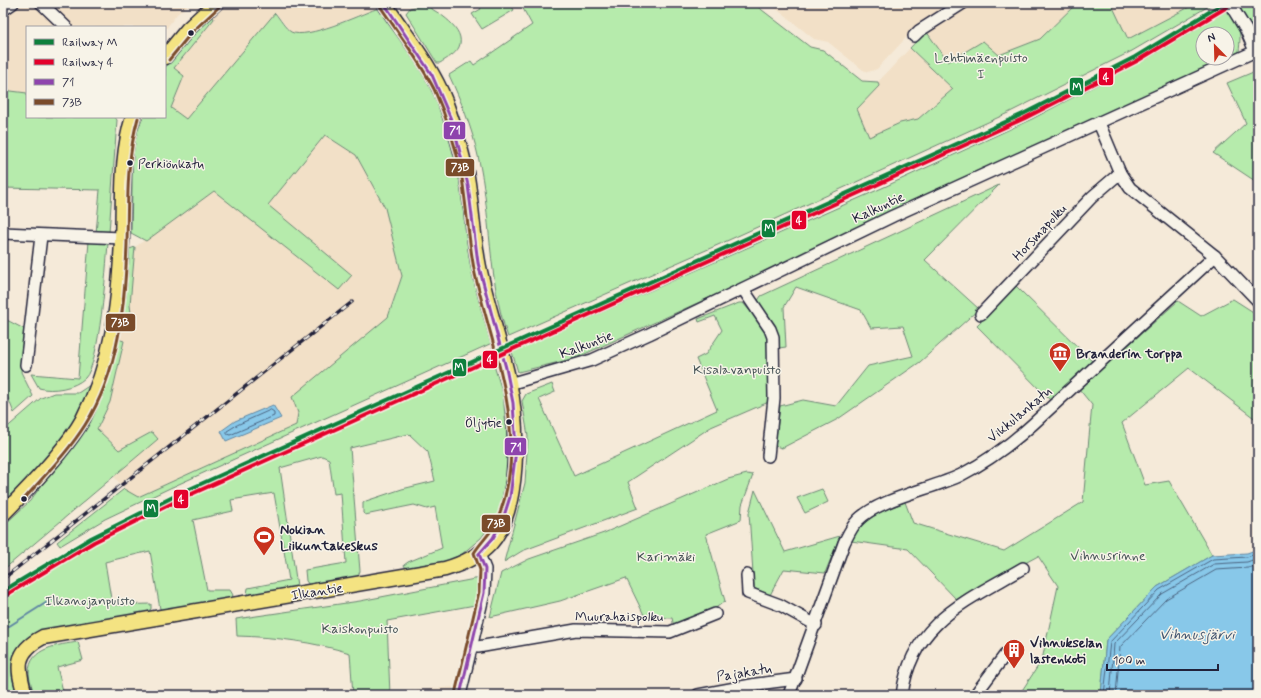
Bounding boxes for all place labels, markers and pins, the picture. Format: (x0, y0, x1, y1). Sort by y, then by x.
unlabelled marker (186, 28, 196, 38)
place label: Perkiönkatu (138, 156, 204, 173)
marker: Perkiönkatu (125, 158, 135, 168)
museum icon: Branderin torppa (1047, 340, 1073, 373)
place label: Branderin torppa (1076, 345, 1183, 363)
place label: Öljytie (465, 415, 502, 432)
marker: Öljytie (504, 417, 514, 427)
unlabelled marker (19, 494, 29, 504)
place label: Nokian Liikuntakeskus (280, 521, 378, 555)
sports icon: Nokian Liikuntakeskus (251, 524, 277, 557)
place label: Vihnukselan lastenkoti (1030, 634, 1102, 668)
building icon: Vihnukselan lastenkoti (1001, 637, 1027, 670)

